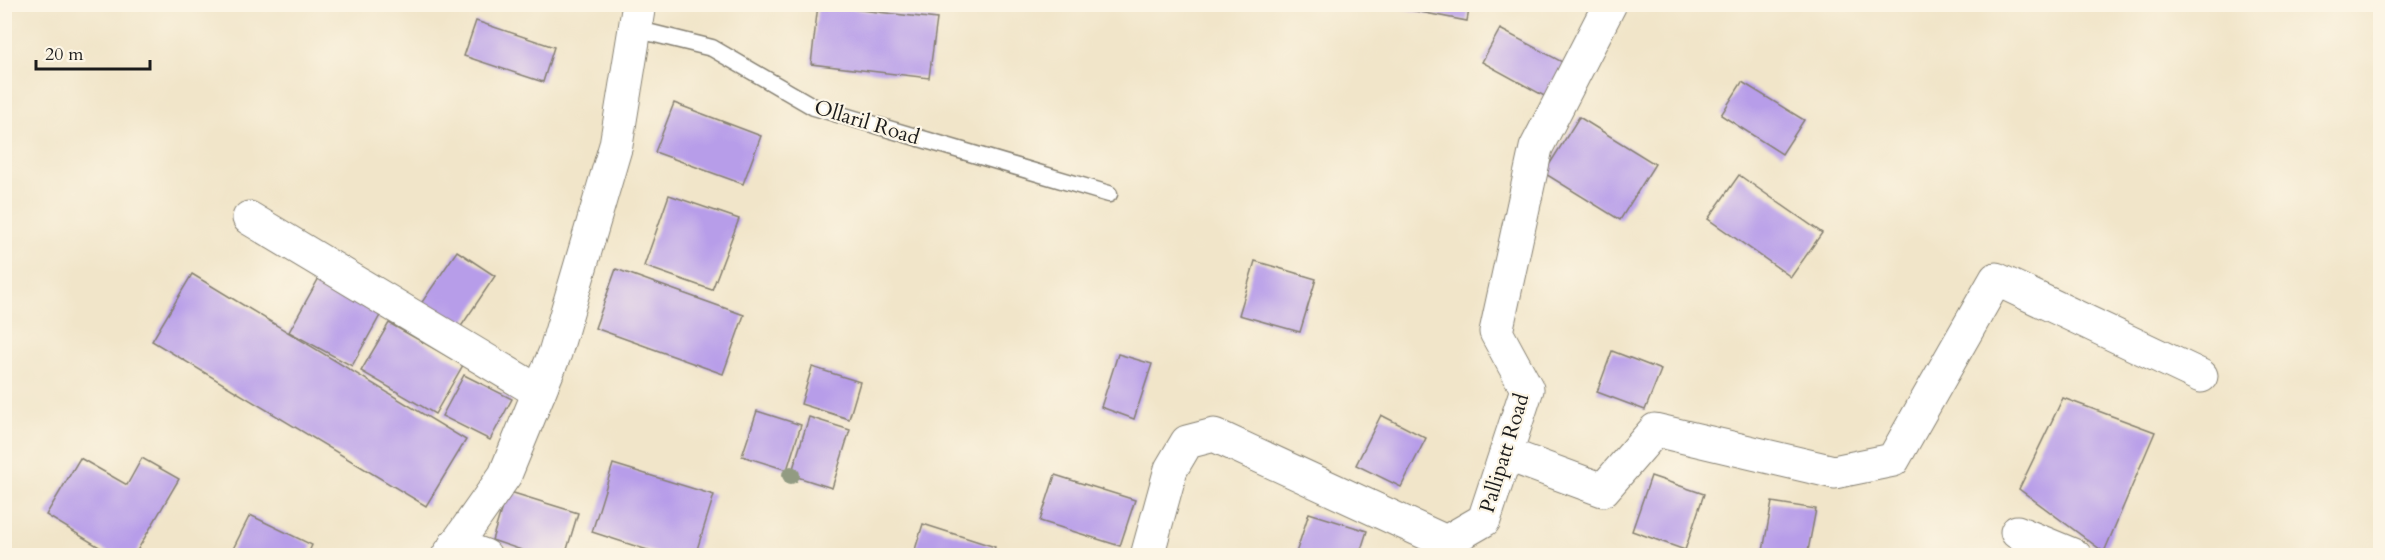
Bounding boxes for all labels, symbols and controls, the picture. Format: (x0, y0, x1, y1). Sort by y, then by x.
scale bar (36, 33, 150, 71)
text: 20 m (45, 42, 84, 67)
street label: Ollaril Road (811, 93, 923, 152)
street label: Pallipatt Road (1473, 390, 1536, 516)

